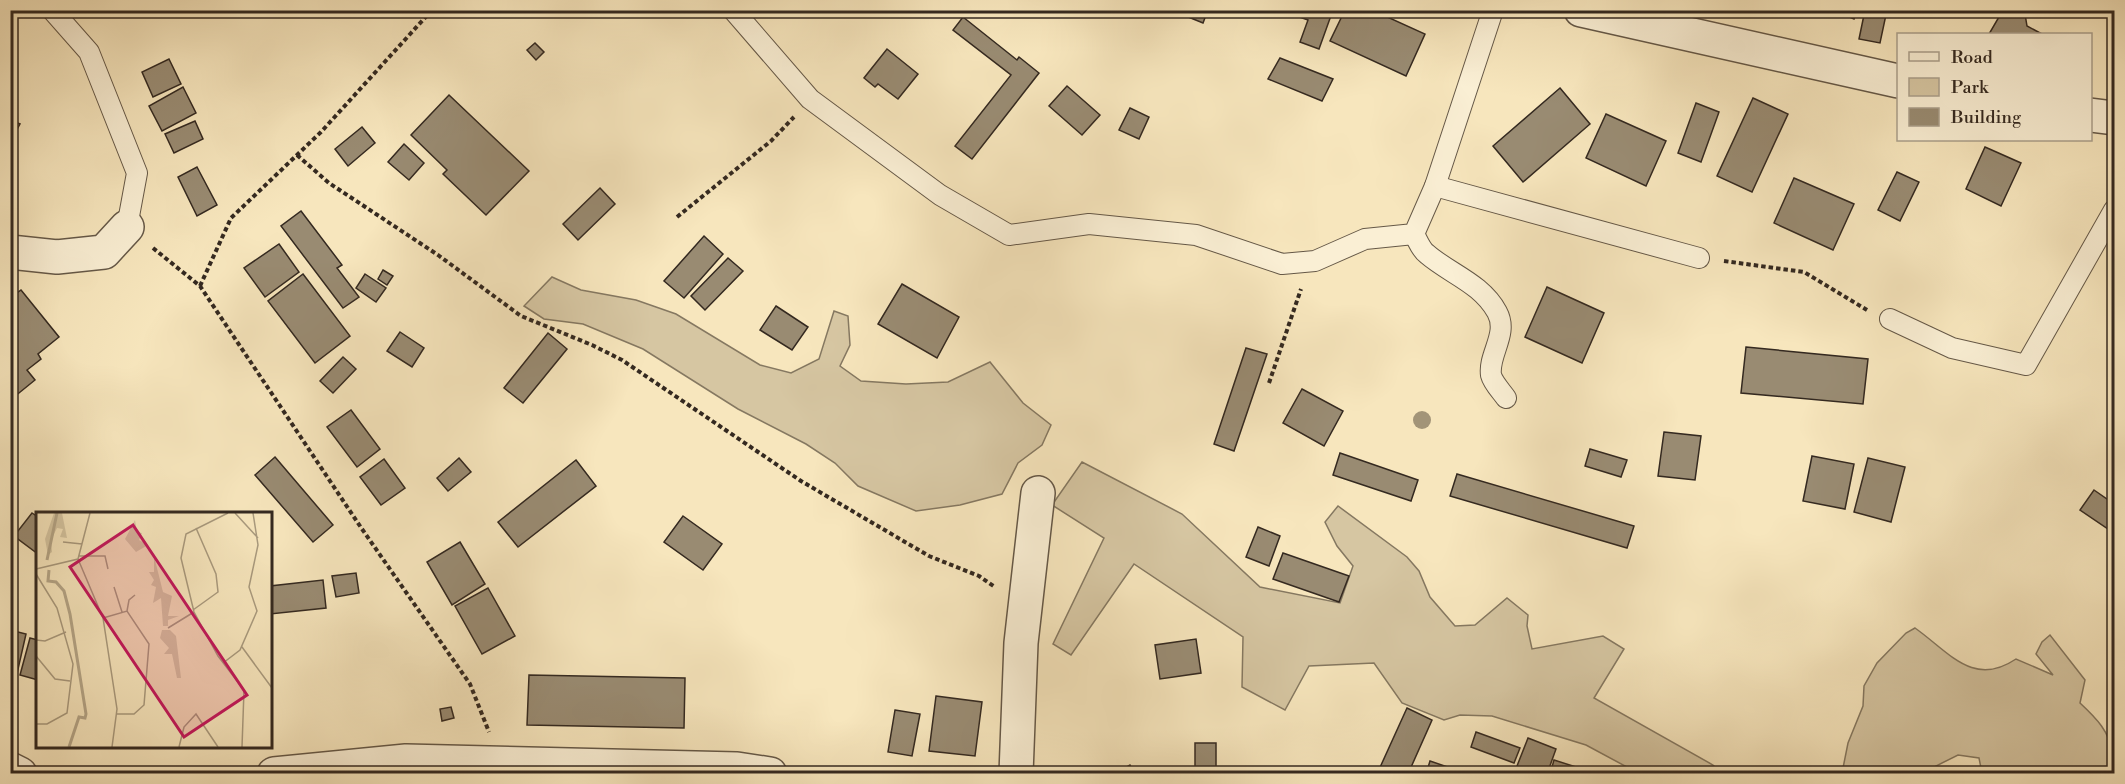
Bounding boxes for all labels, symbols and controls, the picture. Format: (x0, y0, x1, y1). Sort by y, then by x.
legend (1897, 33, 2092, 141)
text: Road (1951, 46, 1994, 69)
text: Park (1951, 76, 1990, 99)
text: Building (1950, 106, 2022, 129)
inset map (36, 512, 272, 748)

